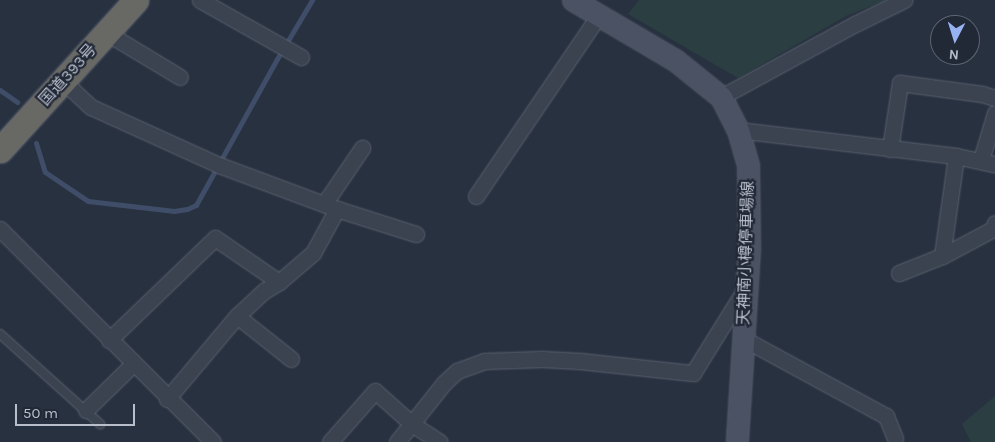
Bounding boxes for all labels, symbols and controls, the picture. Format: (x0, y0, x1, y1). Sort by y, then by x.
north arrow (930, 15, 980, 65)
street label: 国道393号 (35, 40, 101, 110)
text: N (948, 46, 959, 63)
street label: 天神南小樽停車場線 (734, 181, 758, 325)
scale bar (18, 394, 138, 426)
text: 50 m (23, 404, 58, 422)

